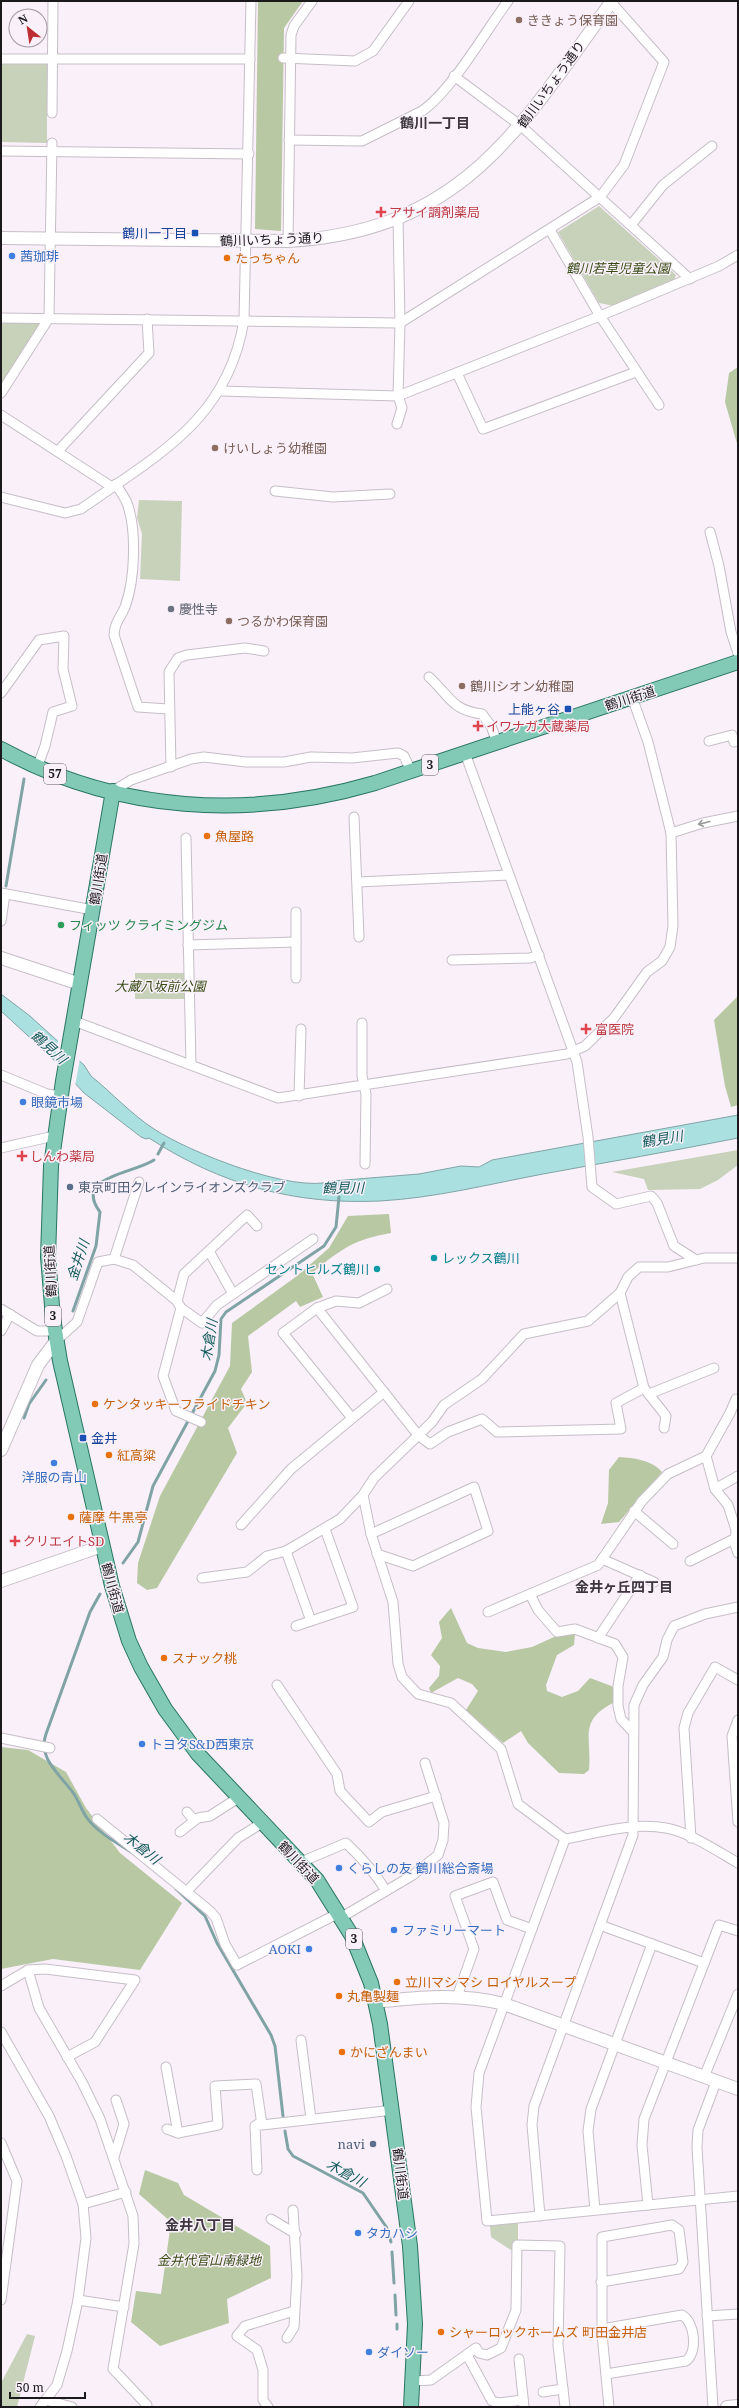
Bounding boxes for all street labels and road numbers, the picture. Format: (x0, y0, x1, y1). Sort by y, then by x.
street label: 鶴川いちょう通り (513, 37, 589, 131)
street label: 鶴川いちょう通り (220, 228, 324, 250)
street label: 鶴川街道 (602, 681, 658, 715)
road number: 3 (422, 755, 438, 775)
road number: 57 (44, 764, 66, 784)
street label: 鶴川街道 (85, 852, 111, 906)
street label: 鶴川街道 (40, 1245, 60, 1297)
road number: 3 (45, 1306, 61, 1326)
street label: 鶴川街道 (98, 1561, 128, 1615)
street label: 鶴川街道 (275, 1837, 323, 1887)
road number: 3 (346, 1929, 362, 1949)
street label: 鶴川街道 (389, 2147, 413, 2201)

